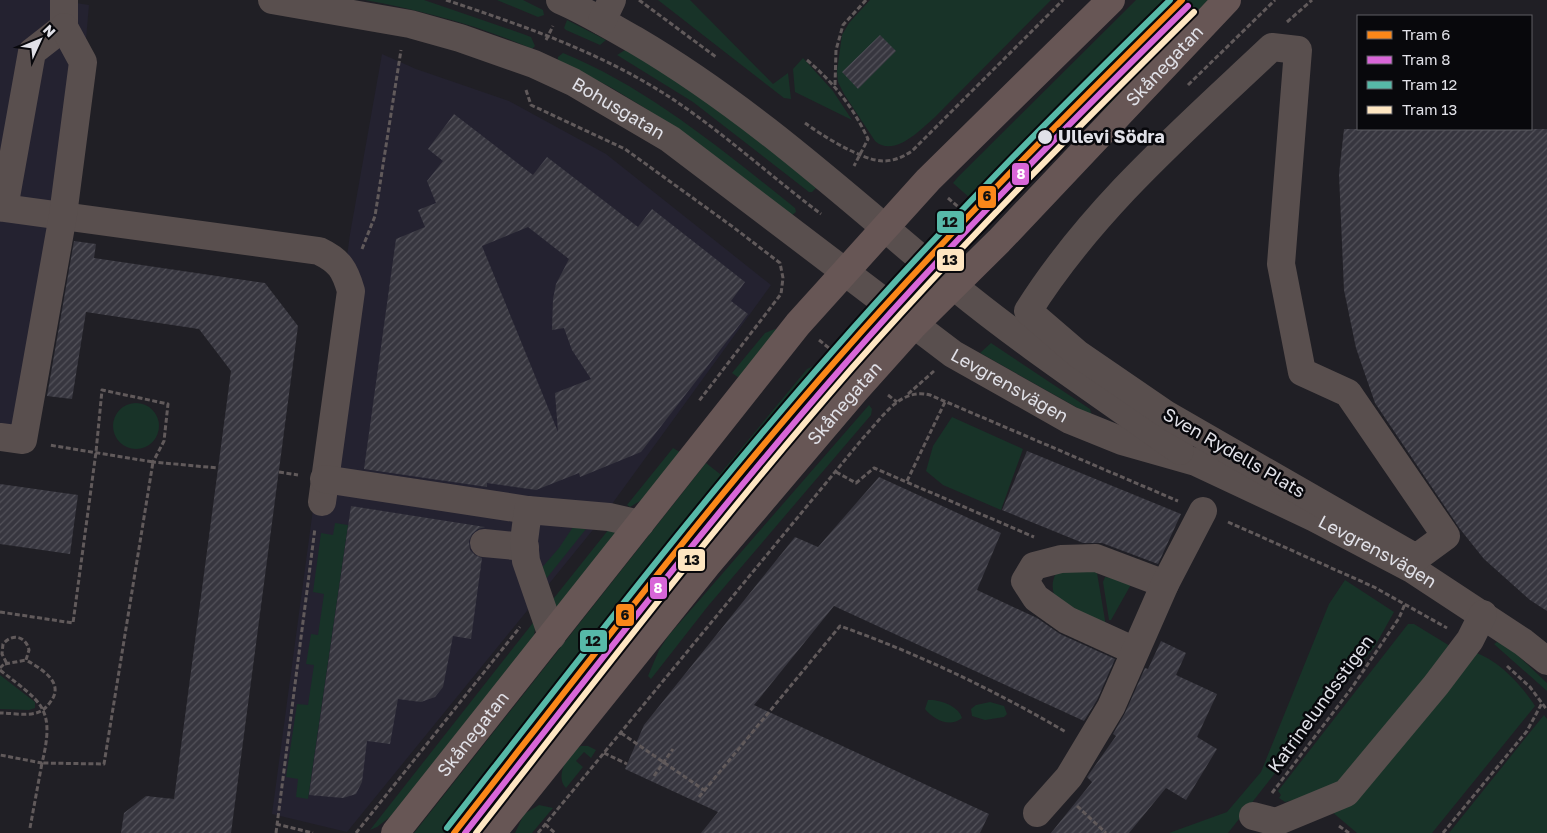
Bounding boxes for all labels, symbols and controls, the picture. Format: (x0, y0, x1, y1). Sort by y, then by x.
north arrow (15, 15, 65, 65)
legend (1357, 15, 1532, 130)
street label: Skånegatan (1121, 20, 1207, 110)
text: N (40, 21, 60, 40)
text: Tram 6 (1402, 25, 1450, 43)
text: Tram 8 (1402, 50, 1450, 68)
street label: Bohusgatan (568, 72, 669, 144)
text: Tram 12 (1402, 75, 1457, 93)
text: Tram 13 (1402, 100, 1457, 118)
place label: Ullevi Södra (1058, 125, 1165, 147)
marker: Ullevi Södra (1036, 128, 1054, 146)
line badge: 8 (1011, 162, 1030, 186)
text: 8 (1017, 165, 1026, 182)
line badge: 6 (977, 185, 997, 209)
text: 6 (983, 187, 992, 204)
line badge: 12 (936, 210, 965, 234)
text: 12 (942, 213, 958, 230)
line badge: 13 (936, 248, 965, 272)
text: 13 (942, 251, 958, 268)
street label: Levgrensvägen (947, 343, 1072, 427)
street label: Skånegatan (802, 357, 886, 449)
street label: Sven Rydells Plats (1160, 403, 1309, 502)
street label: Levgrensvägen (1315, 510, 1441, 592)
line badge: 13 (677, 548, 706, 572)
text: 13 (684, 551, 700, 568)
line badge: 8 (649, 576, 668, 600)
text: 8 (654, 579, 663, 596)
line badge: 6 (615, 603, 635, 627)
text: 6 (621, 606, 630, 623)
line badge: 12 (579, 629, 608, 653)
street label: Katrinelundsstigen (1263, 630, 1378, 777)
text: 12 (585, 632, 601, 649)
street label: Skånegatan (432, 686, 513, 781)

